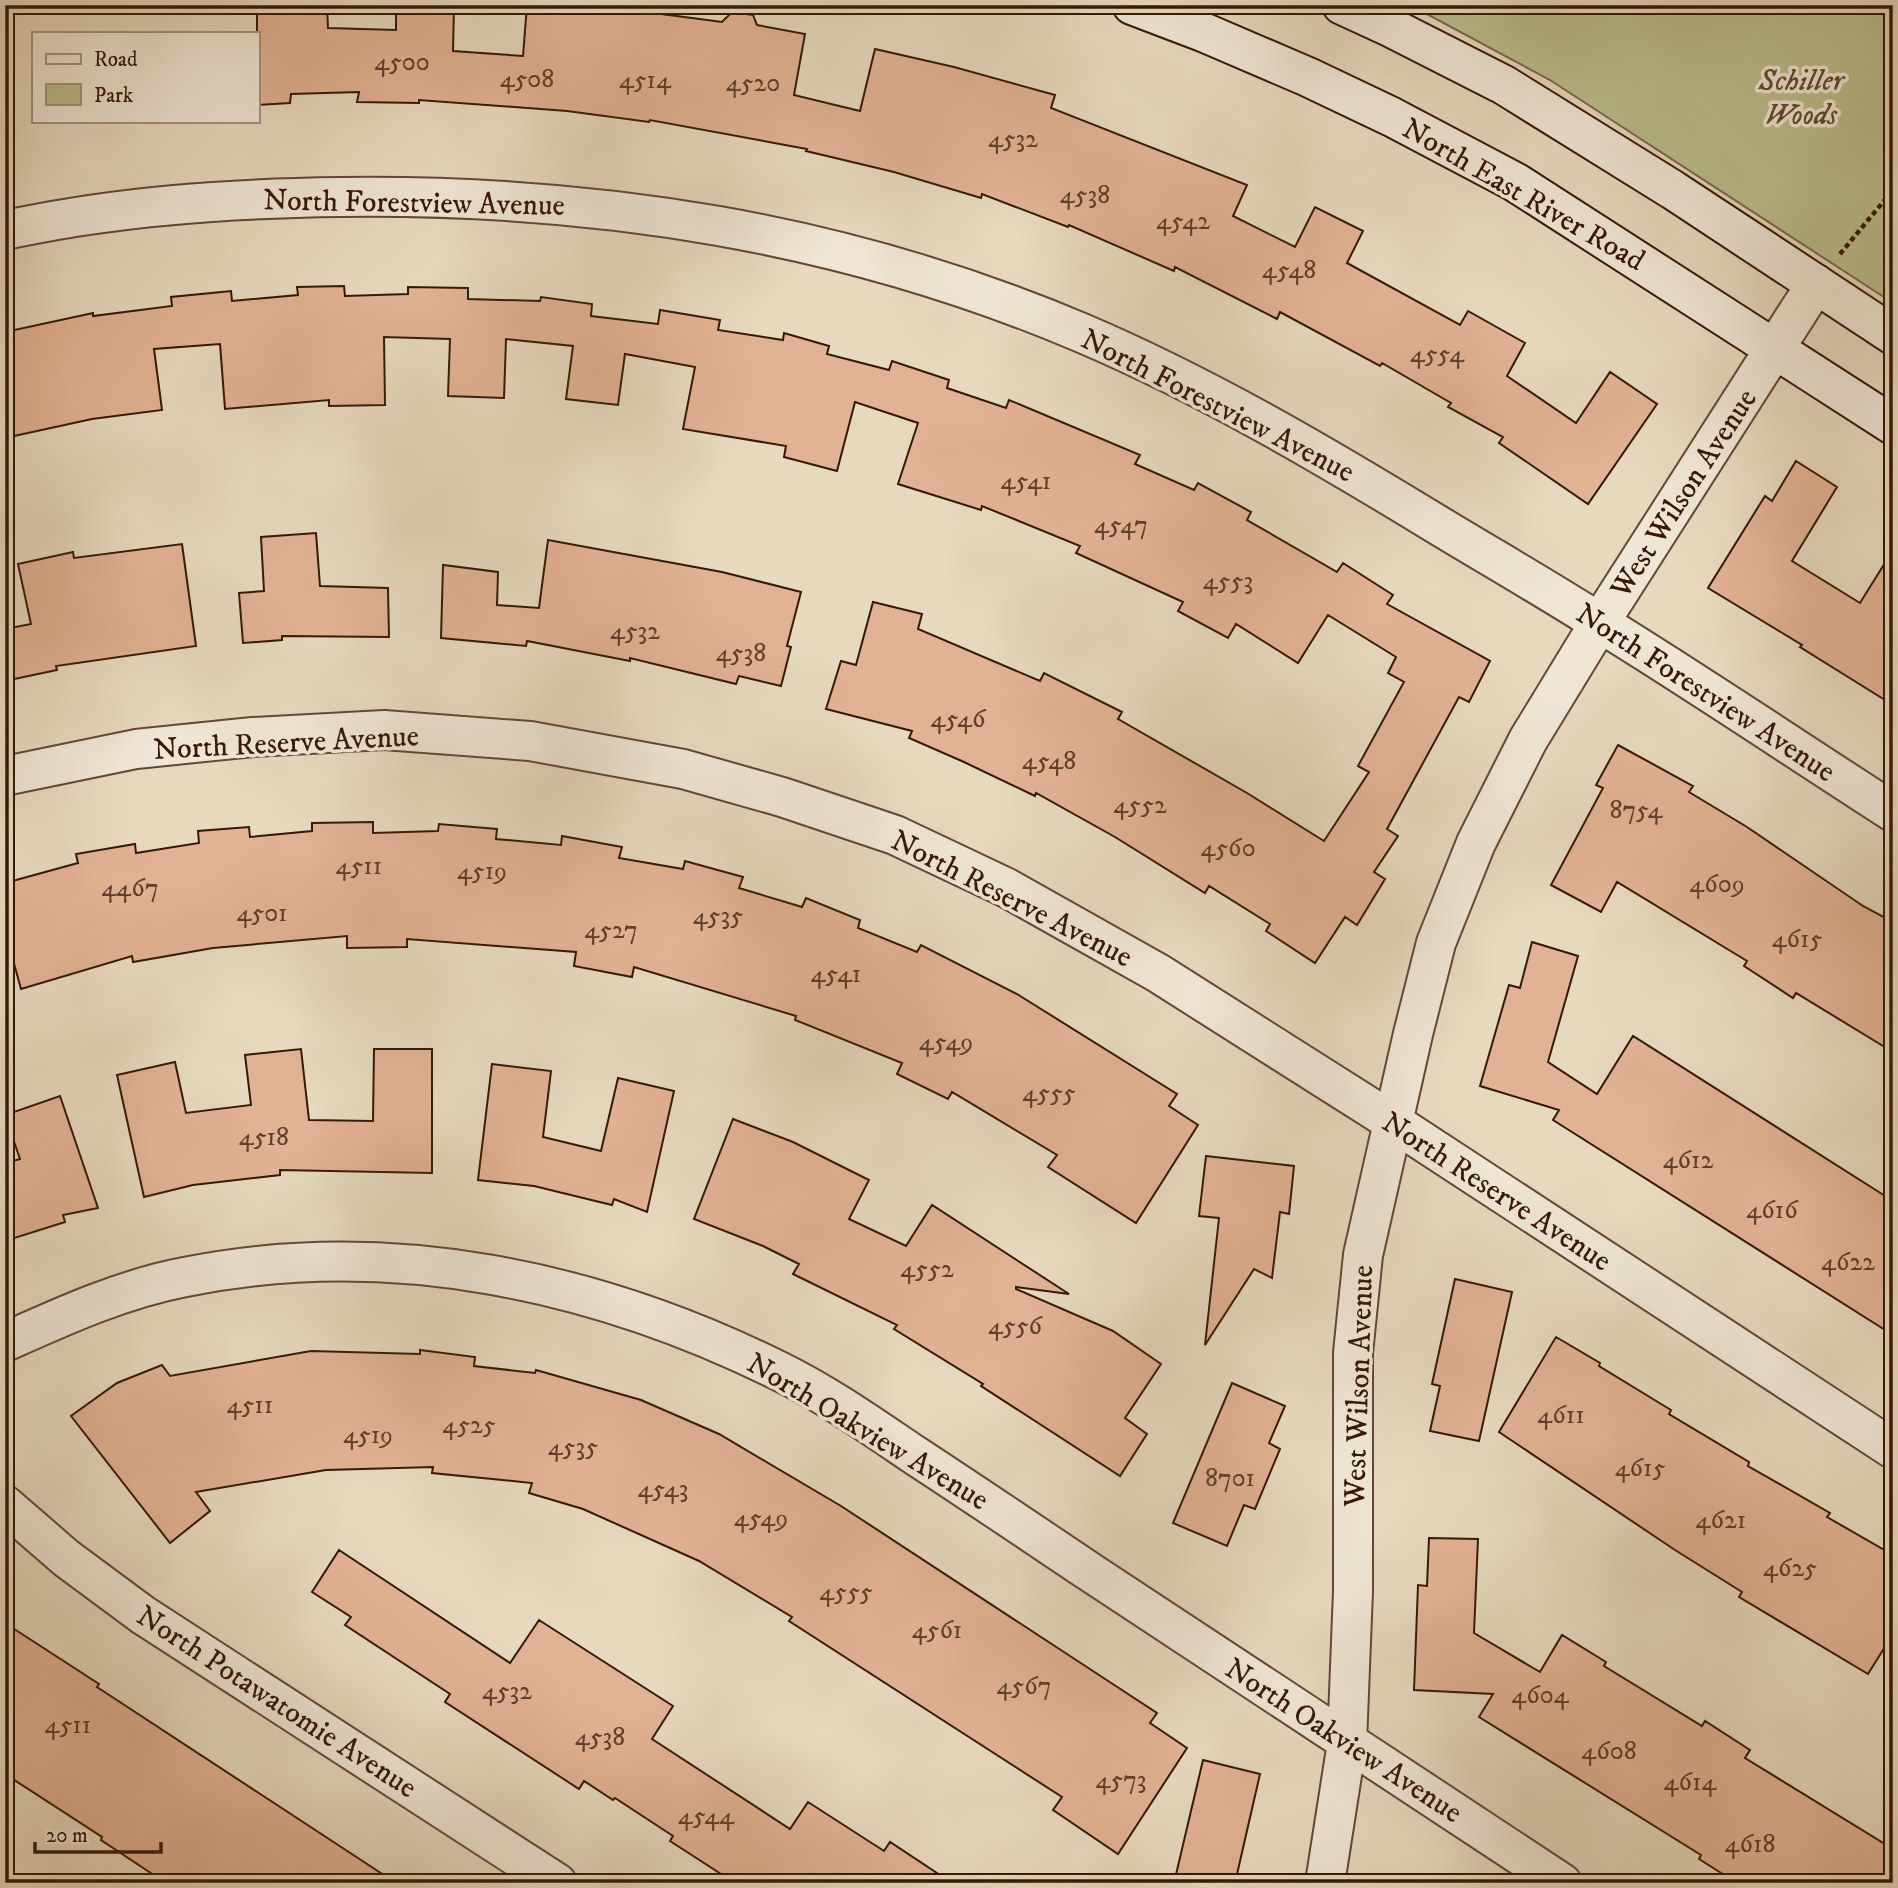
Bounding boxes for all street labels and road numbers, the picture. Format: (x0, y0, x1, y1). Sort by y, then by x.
street label: North East River Road (1395, 111, 1651, 280)
street label: North Forestview Avenue (263, 182, 565, 225)
street label: North Forestview Avenue (1074, 321, 1360, 491)
street label: West Wilson Avenue (1602, 382, 1766, 606)
street label: North Forestview Avenue (1568, 596, 1842, 791)
street label: North Reserve Avenue (152, 718, 420, 769)
street label: North Reserve Avenue (884, 822, 1138, 976)
street label: North Reserve Avenue (1374, 1104, 1618, 1280)
street label: West Wilson Avenue (1337, 1265, 1382, 1509)
street label: North Oakview Avenue (740, 1345, 995, 1519)
street label: North Potawatomie Avenue (129, 1598, 423, 1807)
street label: North Oakview Avenue (1217, 1651, 1469, 1832)

